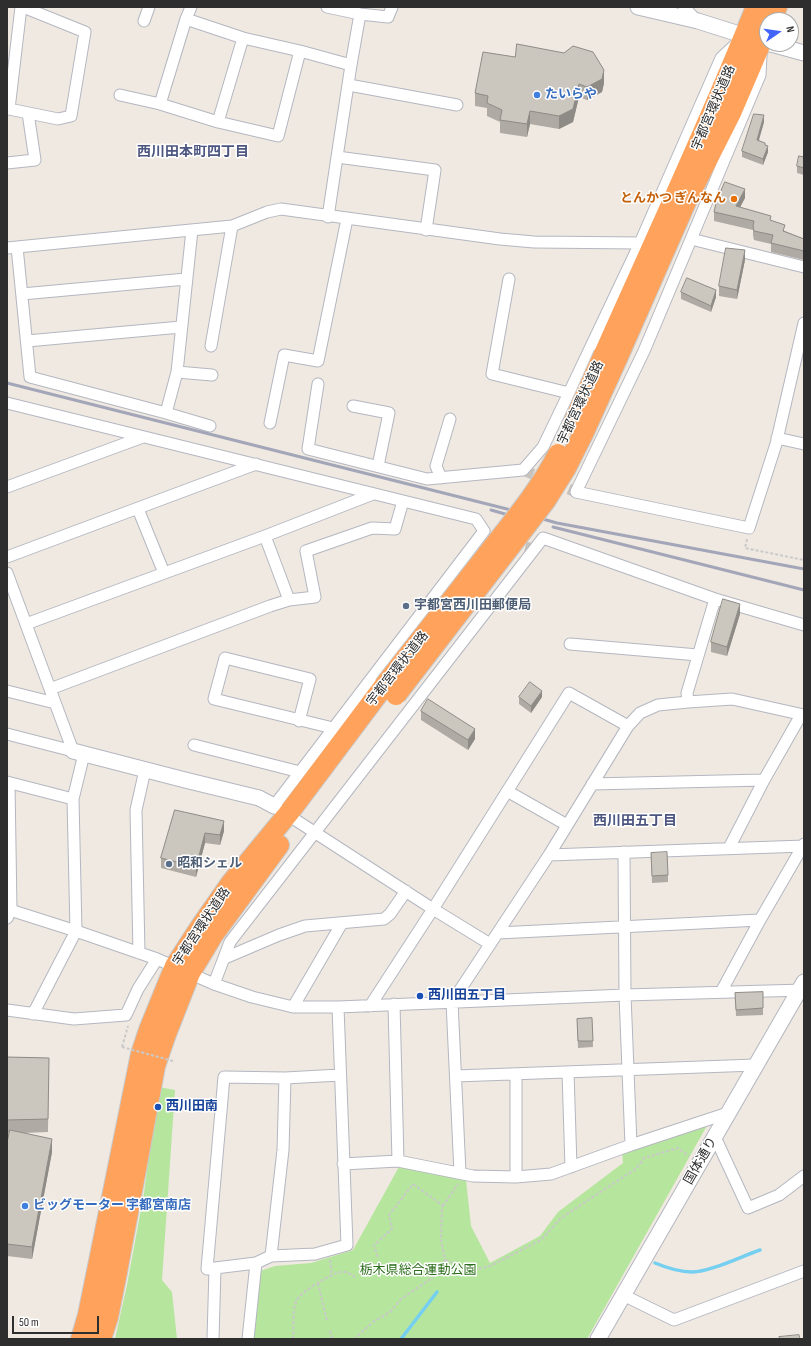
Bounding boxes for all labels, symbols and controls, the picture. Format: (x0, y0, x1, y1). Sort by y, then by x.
north arrow (759, 12, 799, 52)
text: N (783, 25, 797, 34)
street label: 宇都宮環状道路 (689, 63, 739, 153)
place label: たいらや (545, 87, 597, 103)
marker: たいらや (532, 90, 542, 100)
district label: 西川田本町四丁目 (137, 144, 249, 160)
place label: とんかつ ぎんなん (620, 191, 726, 207)
marker: とんかつ ぎんなん (729, 194, 739, 204)
street label: 宇都宮環状道路 (555, 358, 607, 448)
place label: 宇都宮西川田郵便局 (414, 598, 531, 614)
marker: 宇都宮西川田郵便局 (401, 601, 411, 611)
street label: 宇都宮環状道路 (364, 628, 432, 710)
district label: 西川田五丁目 (593, 813, 677, 829)
place label: 昭和シェル (177, 856, 242, 872)
marker: 昭和シェル (164, 859, 174, 869)
street label: 宇都宮環状道路 (170, 885, 234, 969)
place label: 西川田五丁目 (428, 988, 506, 1004)
marker: 西川田五丁目 (415, 991, 425, 1001)
place label: 西川田南 (166, 1099, 218, 1115)
marker: 西川田南 (153, 1102, 163, 1112)
street label: 国体通り (681, 1135, 721, 1187)
place label: ビッグモーター 宇都宮南店 (33, 1198, 191, 1214)
marker: ビッグモーター 宇都宮南店 (20, 1201, 30, 1211)
park label: 栃木県総合運動公園 (360, 1263, 476, 1279)
scale bar (14, 1308, 101, 1334)
text: 50 m (19, 1315, 39, 1330)

